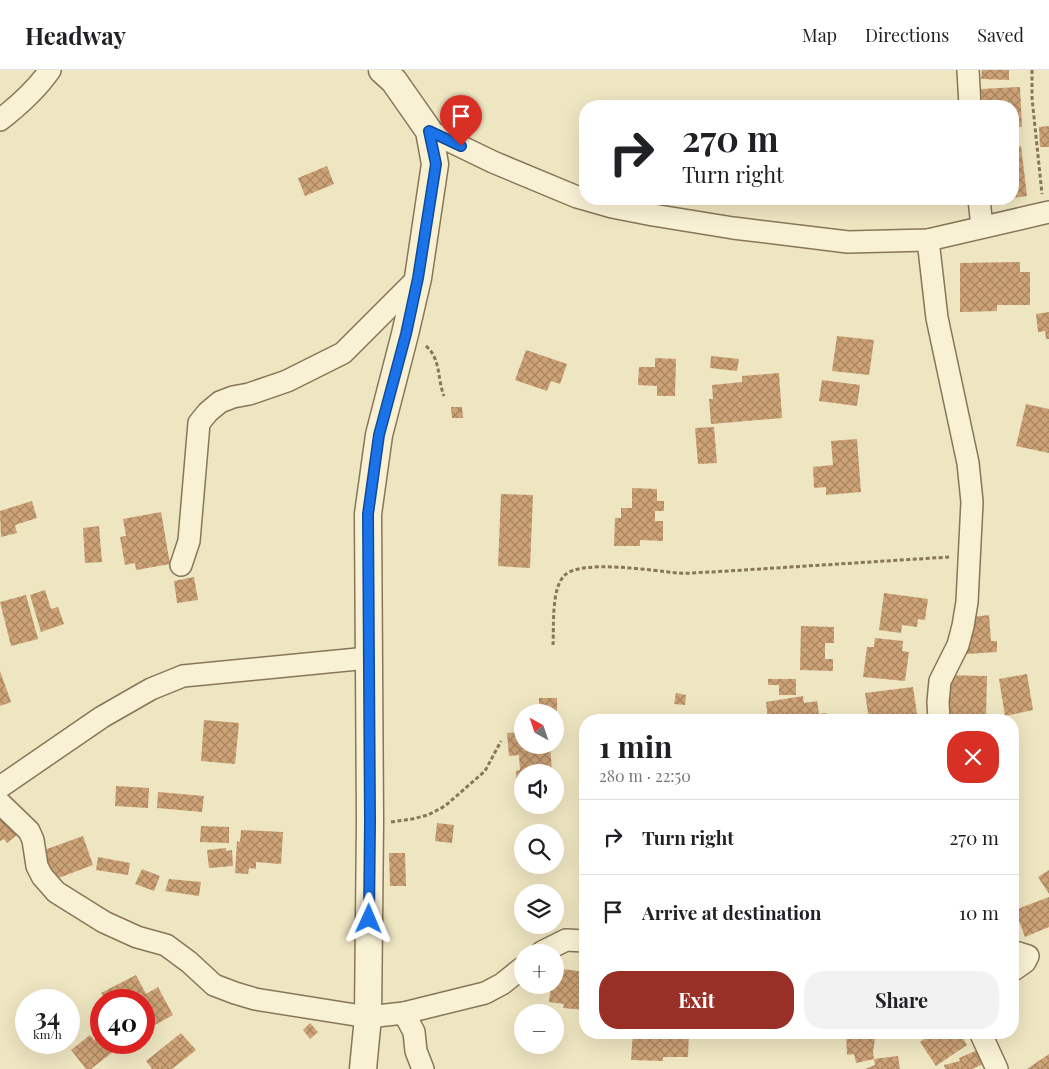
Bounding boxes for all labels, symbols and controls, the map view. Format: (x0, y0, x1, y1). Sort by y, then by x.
text: Headway (25, 19, 126, 51)
text: Map (802, 23, 837, 47)
text: Directions (865, 23, 949, 47)
text: Saved (977, 23, 1024, 47)
pin (440, 95, 482, 146)
icon: arrive (447, 102, 475, 130)
text: 270 m (682, 114, 779, 161)
icon: right (599, 120, 664, 185)
text: Turn right (682, 159, 784, 189)
north arrow (514, 704, 564, 754)
map controls (514, 704, 564, 1054)
text: 1 min (599, 726, 673, 766)
button: close (947, 731, 999, 783)
button: sound (514, 764, 564, 814)
text: 280 m · 22:50 (599, 765, 691, 786)
icon: right (599, 823, 627, 851)
button: search (514, 824, 564, 874)
text: Turn right (642, 824, 734, 850)
text: 270 m (949, 824, 999, 850)
button: layers (514, 884, 564, 934)
position arrow (342, 892, 394, 944)
icon: arrive (599, 898, 627, 926)
text: Arrive at destination (642, 899, 822, 925)
text: 10 m (959, 899, 999, 925)
button: + (514, 944, 564, 994)
button: Exit (599, 971, 794, 1029)
button: Share (804, 971, 999, 1029)
speed limit sign: 40 (90, 989, 155, 1054)
text: 34 (35, 999, 60, 1032)
button: − (514, 1004, 564, 1054)
text: km/h (33, 1026, 62, 1042)

